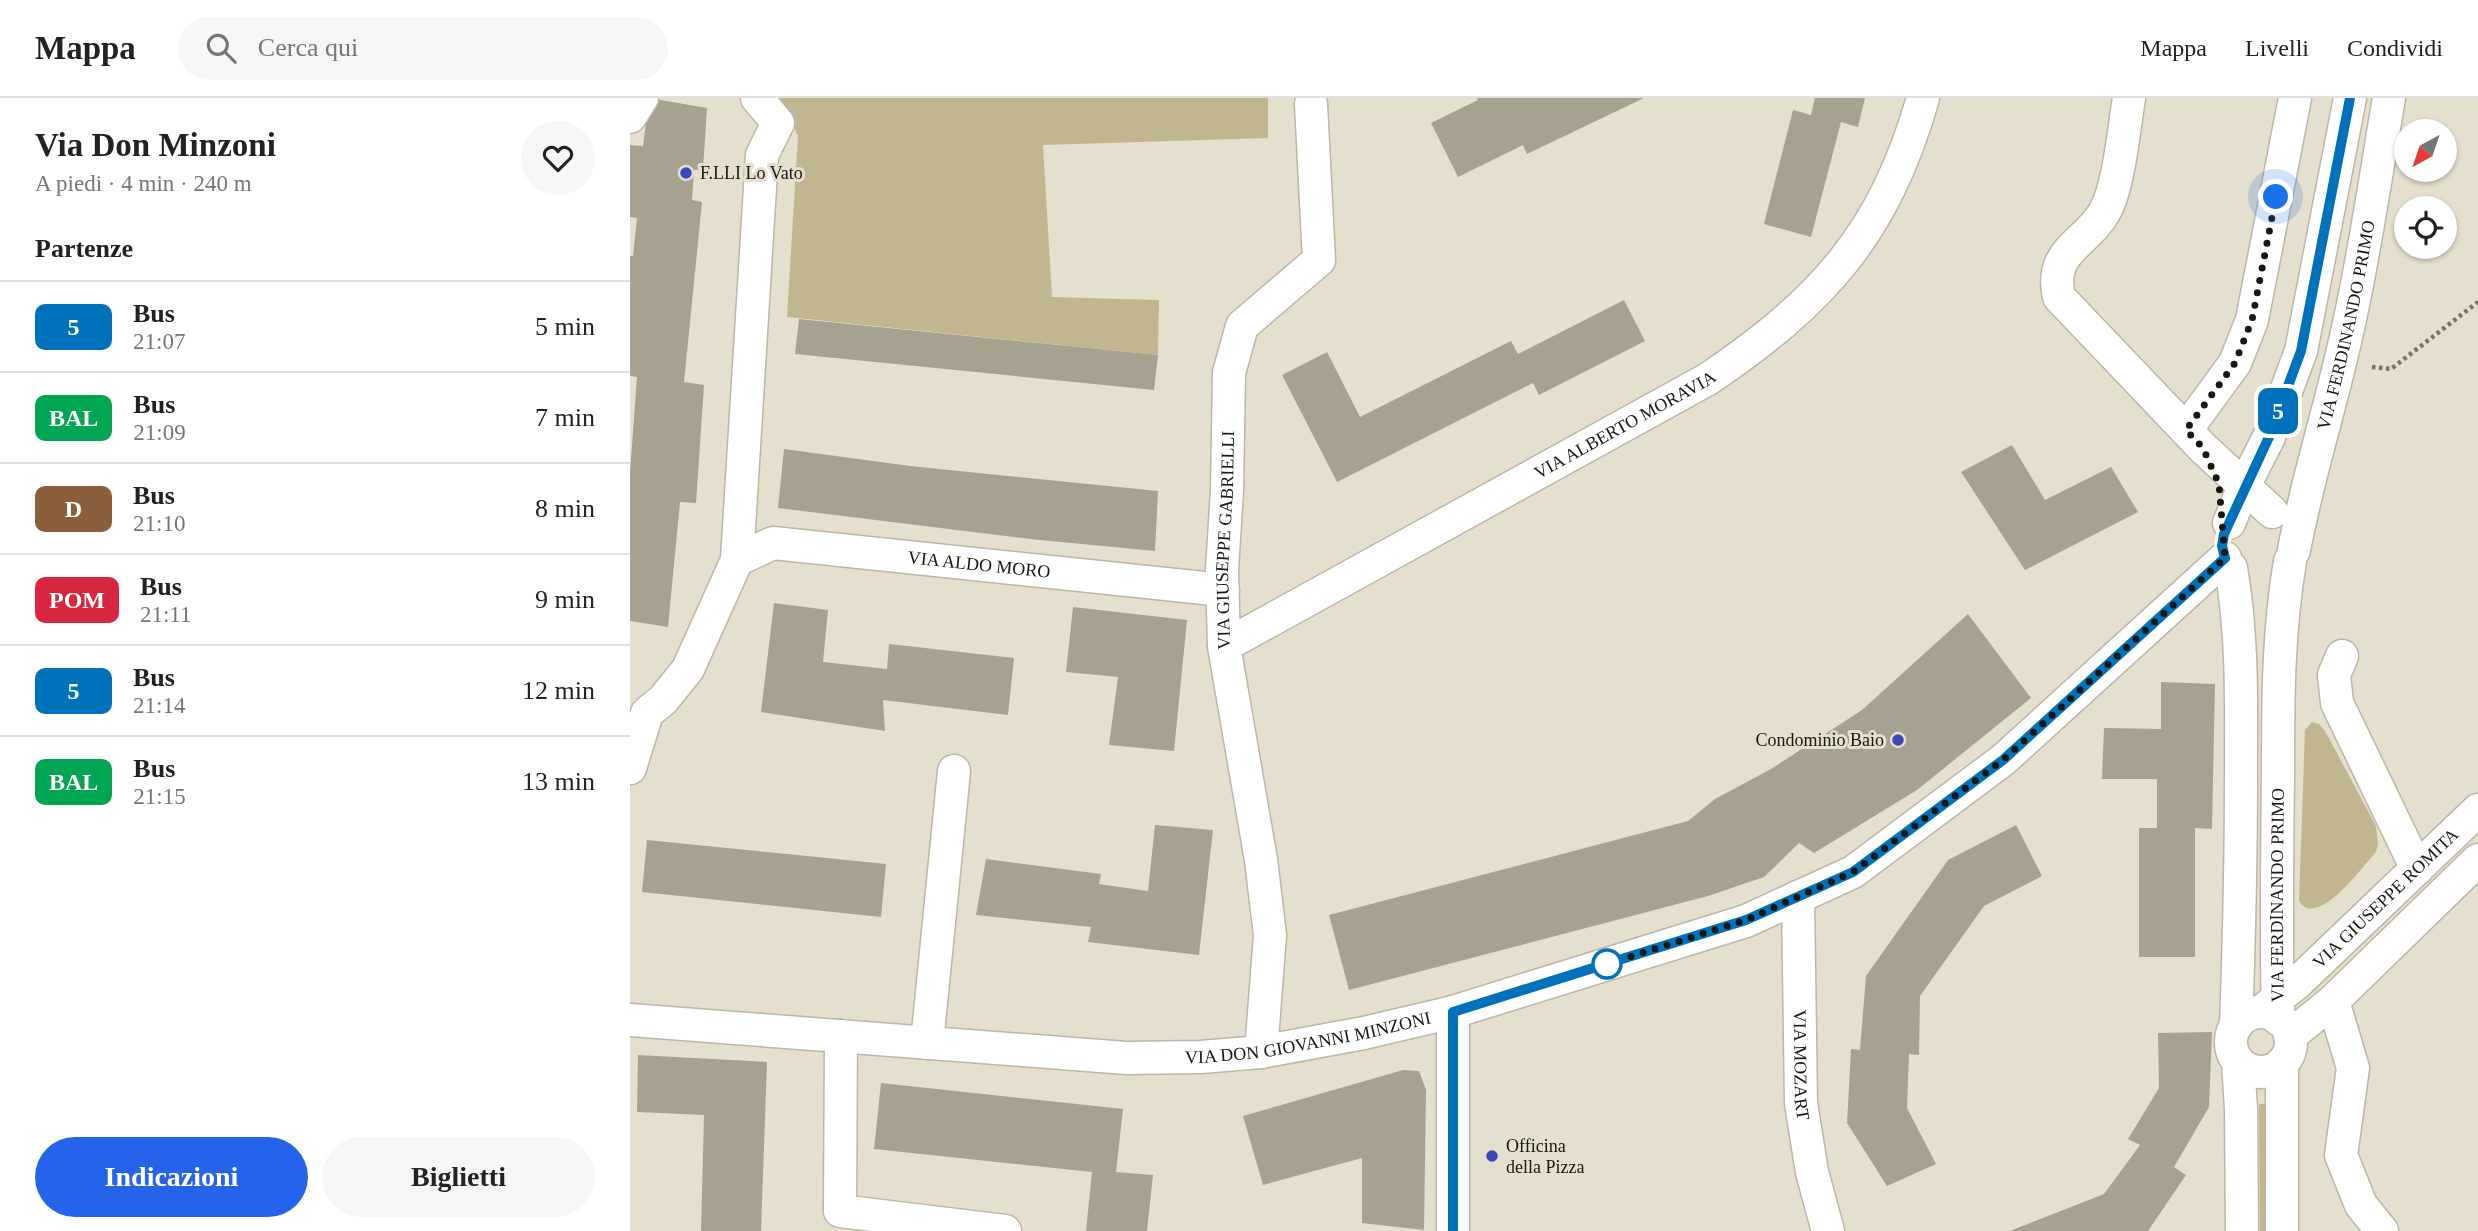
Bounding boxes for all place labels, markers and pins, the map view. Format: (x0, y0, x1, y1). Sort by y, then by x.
place label: F.LLI Lo Vato (700, 163, 803, 183)
marker: F.LLI Lo Vato (678, 165, 694, 181)
place label: Condominio Baio (1755, 730, 1884, 750)
marker: Condominio Baio (1890, 732, 1906, 748)
unlabelled marker (1592, 949, 1622, 979)
place label: Officina della Pizza (1506, 1136, 1584, 1177)
marker: Officina della Pizza (1484, 1148, 1500, 1164)

